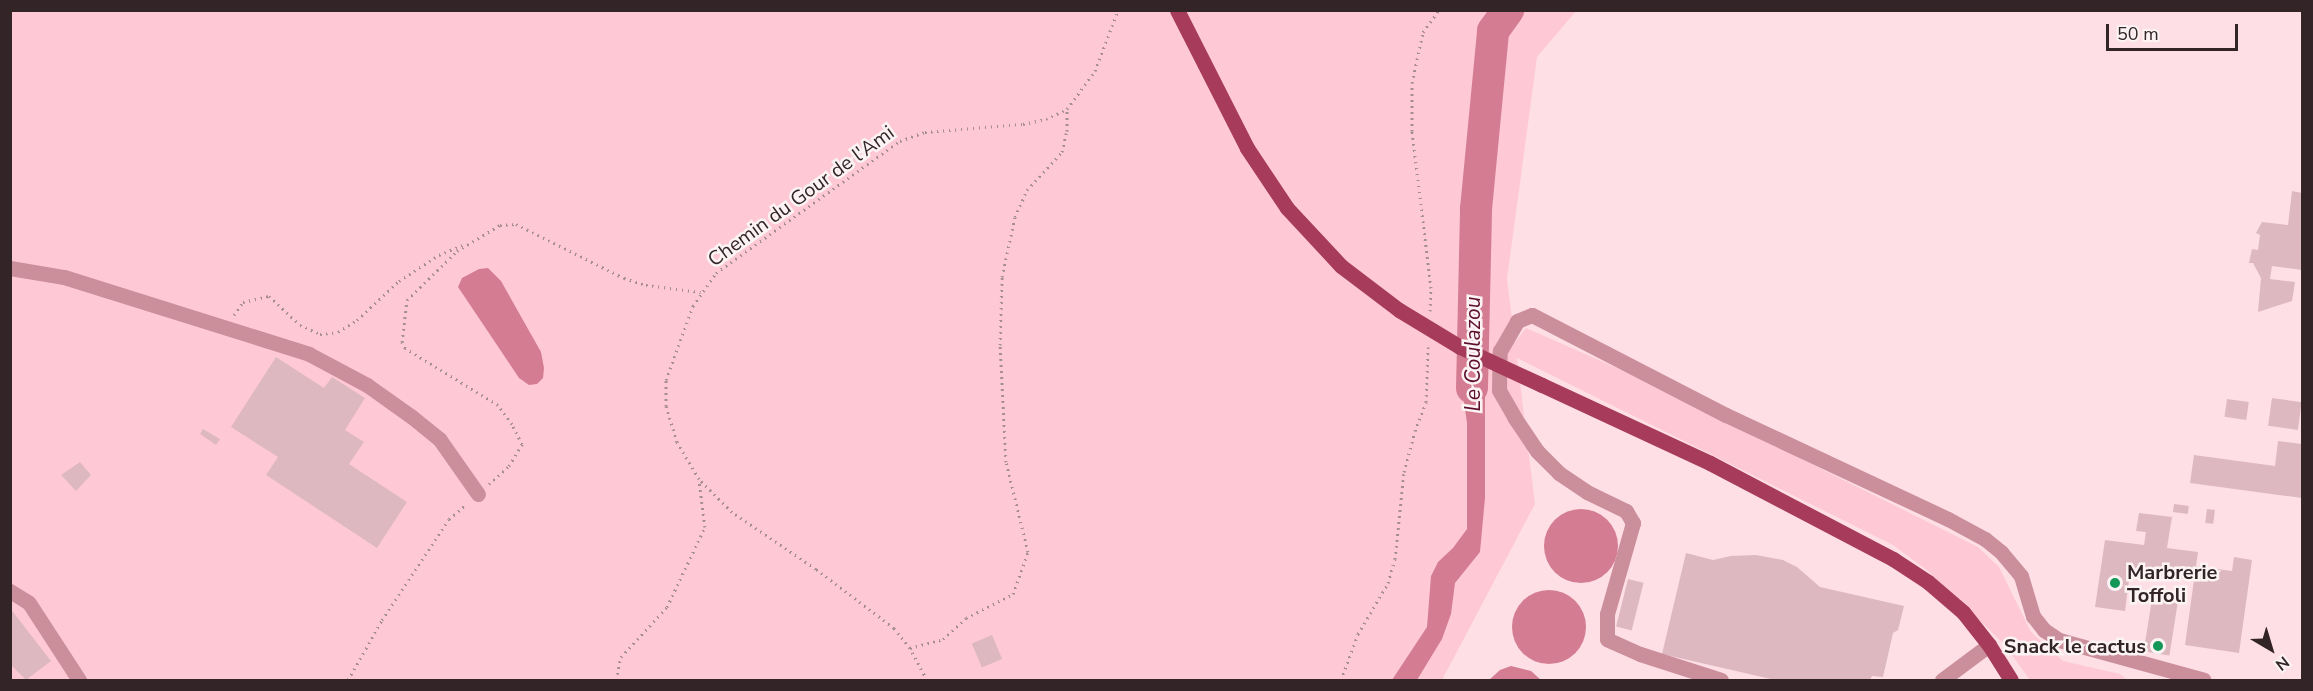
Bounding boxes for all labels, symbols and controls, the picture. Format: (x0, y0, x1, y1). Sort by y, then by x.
scale bar (2109, 12, 2241, 50)
text: 50 m (2117, 22, 2159, 46)
street label: Chemin du Gour de l'Ami (703, 120, 899, 272)
water label: Le Coulazou (1460, 296, 1486, 412)
place label: Marbrerie Toffoli (2127, 560, 2217, 607)
marker: Marbrerie Toffoli (2108, 576, 2122, 590)
north arrow (2241, 619, 2301, 679)
place label: Snack le cactus (2004, 634, 2146, 658)
marker: Snack le cactus (2151, 639, 2165, 653)
text: N (2271, 651, 2294, 676)

